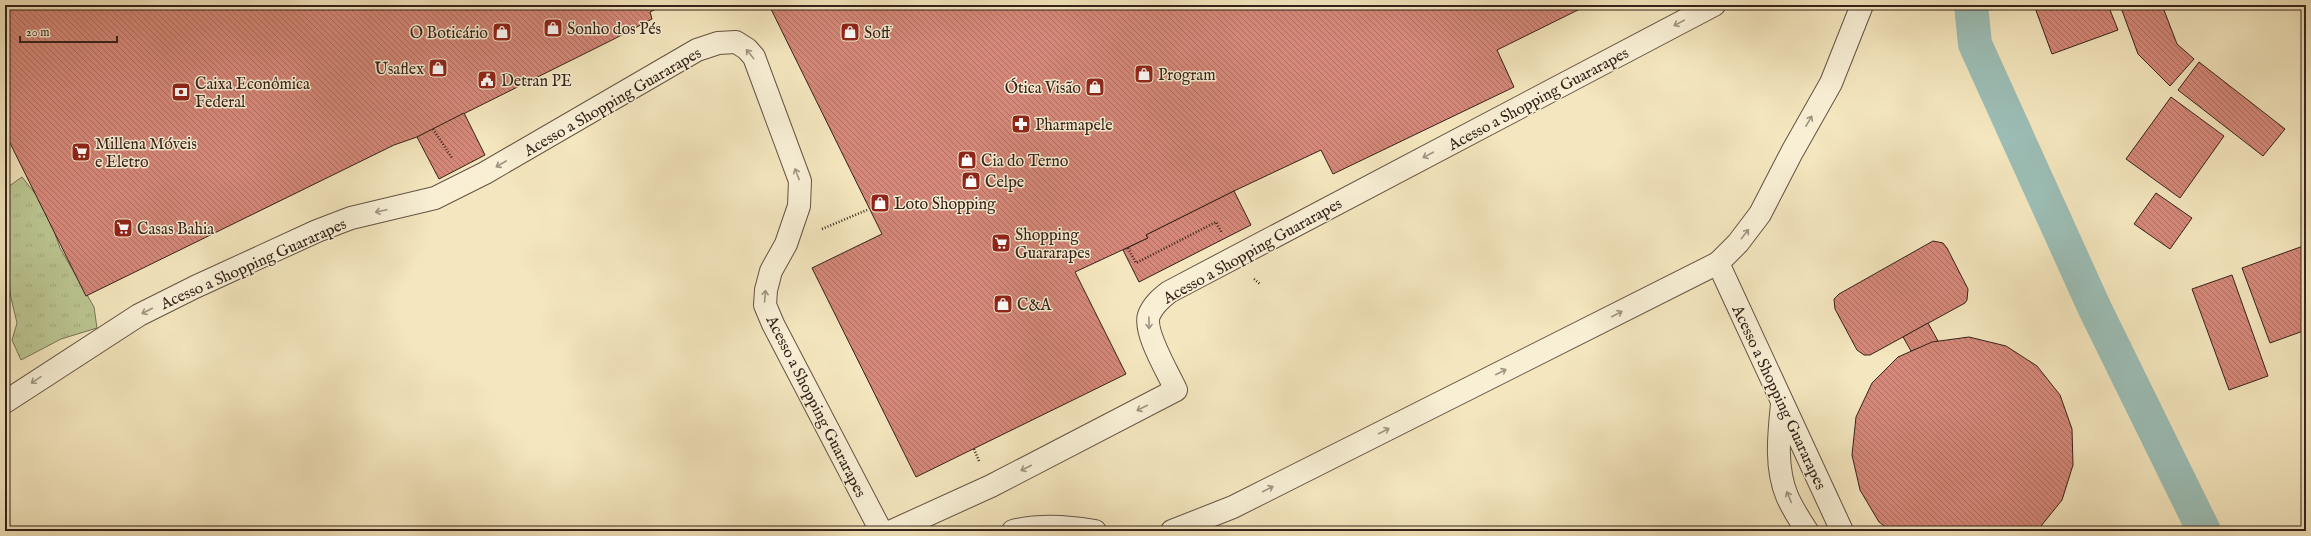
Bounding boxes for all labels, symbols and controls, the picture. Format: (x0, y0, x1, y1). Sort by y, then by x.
shop icon: Sonho dos Pés (542, 17, 564, 39)
scale bar (20, 18, 117, 44)
place label: Sonho dos Pés (567, 20, 662, 40)
one-way arrow (1673, 20, 1685, 28)
shop icon: O Boticário (491, 21, 513, 43)
shop icon: Soff (839, 21, 861, 43)
place label: O Boticário (410, 24, 488, 44)
place label: Soff (864, 24, 893, 44)
text: 20 m (26, 25, 49, 40)
street label: Acesso a Shopping Guararapes (1444, 43, 1633, 156)
street label: Acesso a Shopping Guararapes (520, 44, 706, 162)
one-way arrow (746, 48, 754, 59)
shop icon: Usaflex (427, 57, 449, 79)
place label: Usaflex (375, 60, 424, 80)
shop icon: Program (1133, 63, 1155, 85)
place label: Program (1158, 66, 1216, 86)
public building icon: Detran PE (476, 69, 498, 91)
place label: Detran PE (501, 72, 572, 92)
place label: Caixa Econômica Federal (195, 75, 310, 113)
shop icon: Ótica Visão (1084, 76, 1106, 98)
place label: Ótica Visão (1005, 77, 1081, 99)
bank icon: Caixa Econômica Federal (170, 81, 192, 103)
pharmacy icon: Pharmapele (1010, 113, 1032, 135)
one-way arrow (1806, 115, 1813, 127)
place label: Pharmapele (1035, 116, 1113, 136)
place label: Millena Móveis e Eletro (95, 135, 197, 173)
supermarket icon: Millena Móveis e Eletro (70, 141, 92, 163)
shop icon: Cia do Terno (956, 149, 978, 171)
place label: Cia do Terno (981, 152, 1069, 172)
one-way arrow (1422, 152, 1434, 160)
one-way arrow (495, 160, 507, 168)
one-way arrow (793, 168, 801, 180)
shop icon: Celpe (960, 170, 982, 192)
place label: Celpe (985, 173, 1024, 193)
shop icon: Loto Shopping (869, 192, 891, 214)
street label: Acesso a Shopping Guararapes (1159, 194, 1346, 310)
place label: Loto Shopping (894, 195, 996, 215)
one-way arrow (375, 207, 388, 215)
street label: Acesso a Shopping Guararapes (157, 215, 350, 315)
supermarket icon: Casas Bahia (112, 217, 134, 239)
place label: Casas Bahia (137, 220, 214, 240)
place label: Shopping Guararapes (1015, 226, 1091, 264)
one-way arrow (1741, 229, 1749, 240)
supermarket icon: Shopping Guararapes (990, 232, 1012, 254)
one-way arrow (762, 290, 769, 303)
shop icon: C&A (992, 293, 1014, 315)
place label: C&A (1017, 296, 1052, 316)
street label: Acesso a Shopping Guararapes (1726, 301, 1830, 494)
one-way arrow (141, 308, 153, 316)
one-way arrow (1610, 310, 1622, 317)
street label: Acesso a Shopping Guararapes (760, 312, 870, 502)
one-way arrow (1145, 316, 1153, 329)
one-way arrow (1494, 368, 1506, 376)
one-way arrow (31, 376, 42, 385)
one-way arrow (1136, 405, 1148, 413)
one-way arrow (1378, 427, 1390, 434)
one-way arrow (1020, 465, 1032, 472)
one-way arrow (1262, 485, 1274, 493)
one-way arrow (1784, 491, 1792, 503)

